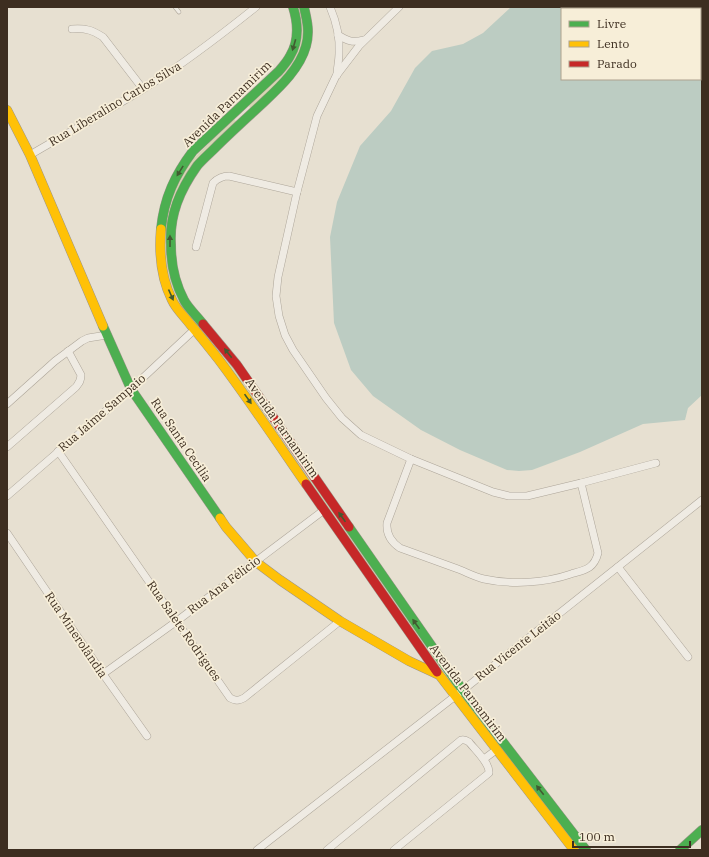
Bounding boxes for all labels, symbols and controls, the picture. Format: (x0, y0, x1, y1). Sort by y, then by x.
legend (561, 8, 701, 80)
text: Livre (597, 16, 626, 31)
text: Lento (597, 36, 629, 51)
one-way arrow (291, 39, 297, 51)
text: Parado (597, 56, 637, 71)
street label: Avenida Parnamirim (179, 57, 275, 150)
street label: Rua Liberalino Carlos Silva (46, 58, 184, 149)
one-way arrow (176, 165, 183, 177)
one-way arrow (167, 234, 173, 247)
one-way arrow (168, 290, 174, 302)
one-way arrow (223, 348, 232, 359)
street label: Rua Jaime Sampaio (55, 370, 149, 455)
street label: Avenida Parnamirim (242, 375, 323, 481)
one-way arrow (244, 394, 252, 405)
street label: Rua Santa Cecilia (148, 395, 215, 485)
one-way arrow (338, 512, 346, 523)
street label: Rua Ana Félicio (184, 552, 263, 617)
street label: Rua Salete Rodrigues (144, 578, 225, 684)
street label: Rua Minerolândia (42, 589, 111, 681)
street label: Rua Vicente Leitão (472, 607, 564, 684)
one-way arrow (412, 619, 420, 630)
street label: Avenida Parnamirim (427, 641, 510, 745)
one-way arrow (536, 784, 544, 795)
scale bar (573, 823, 690, 849)
text: 100 m (579, 829, 615, 844)

